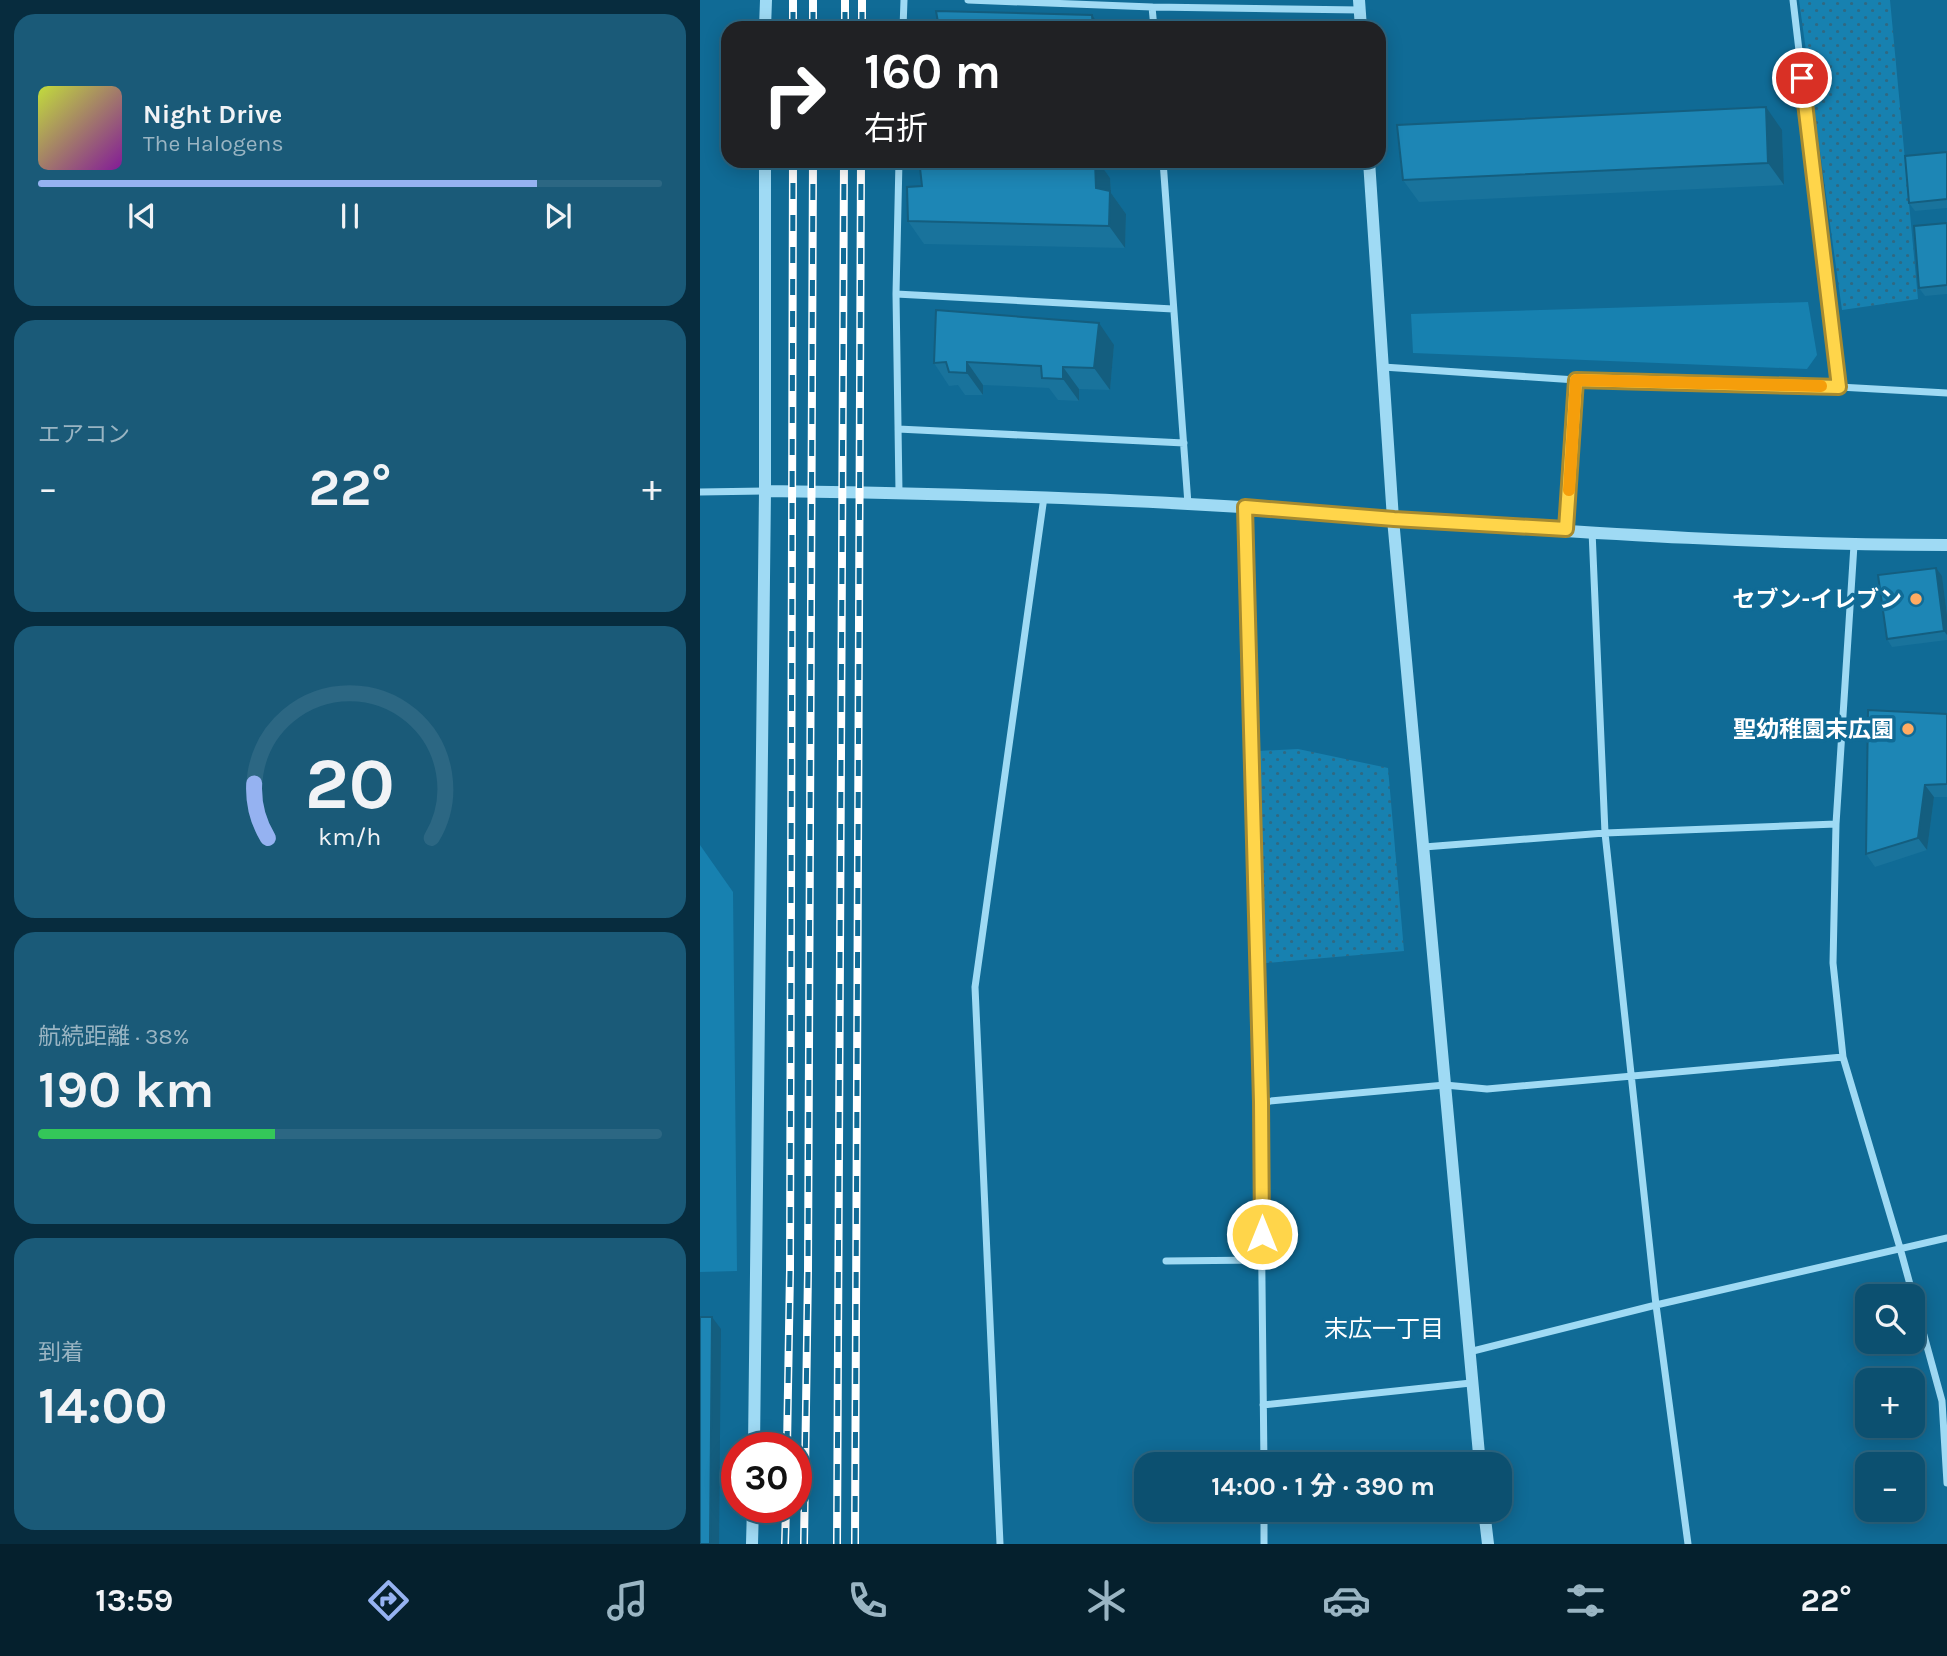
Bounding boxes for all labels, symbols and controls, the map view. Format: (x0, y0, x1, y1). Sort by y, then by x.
text: 160 m (864, 43, 1001, 100)
pin (1772, 48, 1832, 108)
icon: right (749, 49, 840, 140)
icon: arrive (1783, 59, 1821, 97)
text: Night Drive (143, 99, 282, 130)
text: 右折 (864, 110, 928, 147)
text: The Halogens (143, 130, 283, 157)
icon: previous (123, 197, 161, 235)
icon: pause (331, 197, 369, 235)
icon: next (539, 197, 577, 235)
text: エアコン (38, 421, 130, 448)
text: 22° (308, 457, 392, 518)
text: − (38, 466, 58, 511)
text: + (642, 466, 662, 511)
place label: セブン-イレブン (1732, 586, 1902, 613)
marker: セブン-イレブン (1908, 591, 1924, 607)
place label: 聖幼稚園末広園 (1733, 716, 1894, 743)
marker: 聖幼稚園末広園 (1900, 721, 1916, 737)
text: 20 (305, 741, 395, 826)
text: km/h (318, 822, 382, 851)
text: 航続距離 · 38% (38, 1023, 189, 1050)
text: 190 km (38, 1059, 214, 1120)
position arrow (1225, 1197, 1299, 1271)
map controls (1855, 1284, 1925, 1522)
button: search (1855, 1284, 1925, 1354)
district label: 末広一丁目 (1324, 1315, 1444, 1343)
text: 到着 (38, 1339, 84, 1366)
button: + (1855, 1368, 1925, 1438)
text: 14:00 (38, 1375, 167, 1436)
speed limit sign: 30 (721, 1432, 812, 1523)
button: − (1855, 1452, 1925, 1522)
text: 14:00 · 1 分 · 390 m (1211, 1471, 1435, 1502)
icon: directions (364, 1576, 413, 1625)
icon: music (603, 1576, 652, 1625)
icon: phone (843, 1576, 892, 1625)
icon: climate (1082, 1576, 1131, 1625)
icon: car (1322, 1576, 1371, 1625)
icon: filters (1561, 1576, 1610, 1625)
text: 13:59 (95, 1582, 173, 1619)
text: 22° (1801, 1582, 1852, 1619)

